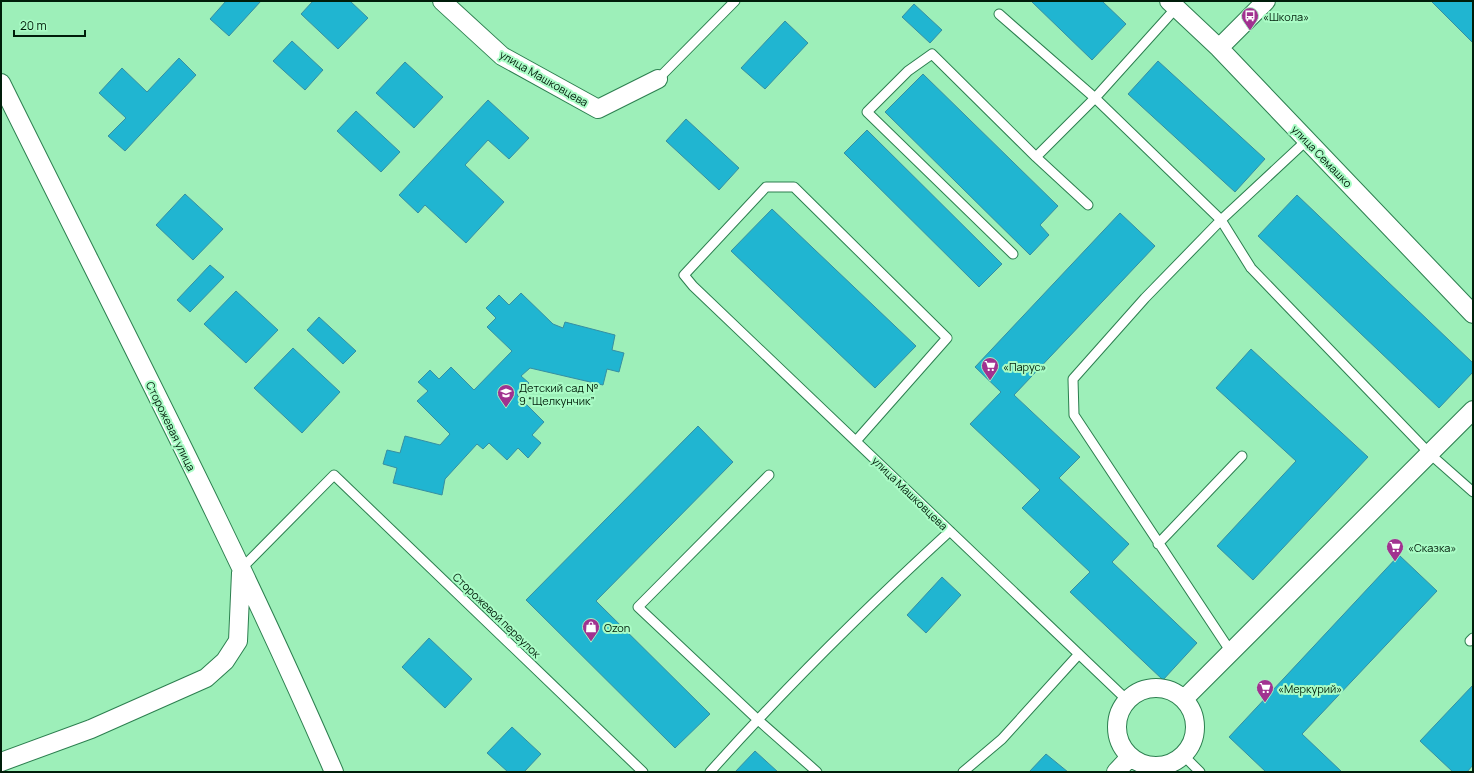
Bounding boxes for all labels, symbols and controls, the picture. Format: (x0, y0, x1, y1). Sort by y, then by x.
bus stop icon: «Школа» (1240, 6, 1260, 31)
place label: «Школа» (1263, 9, 1309, 24)
scale bar (14, 12, 85, 38)
text: 20 m (20, 17, 47, 34)
street label: улица Машковцева (497, 47, 591, 109)
street label: улица Семашко (1288, 122, 1356, 191)
supermarket icon: «Парус» (980, 356, 1000, 381)
place label: «Парус» (1003, 359, 1047, 374)
street label: Сторожевая улица (143, 379, 199, 473)
place label: Детский сад № 9 “Щелкунчик” (519, 380, 598, 408)
school or university icon: Детский сад № 9 “Щелкунчик” (496, 383, 516, 408)
street label: улица Машковцева (869, 453, 951, 533)
supermarket icon: «Сказка» (1385, 537, 1405, 562)
place label: «Сказка» (1408, 540, 1456, 555)
street label: Сторожевой переулок (450, 569, 545, 661)
shop icon: Ozon (581, 617, 601, 642)
place label: Ozon (604, 620, 630, 635)
supermarket icon: «Меркурий» (1255, 678, 1275, 703)
place label: «Меркурий» (1278, 681, 1342, 696)

